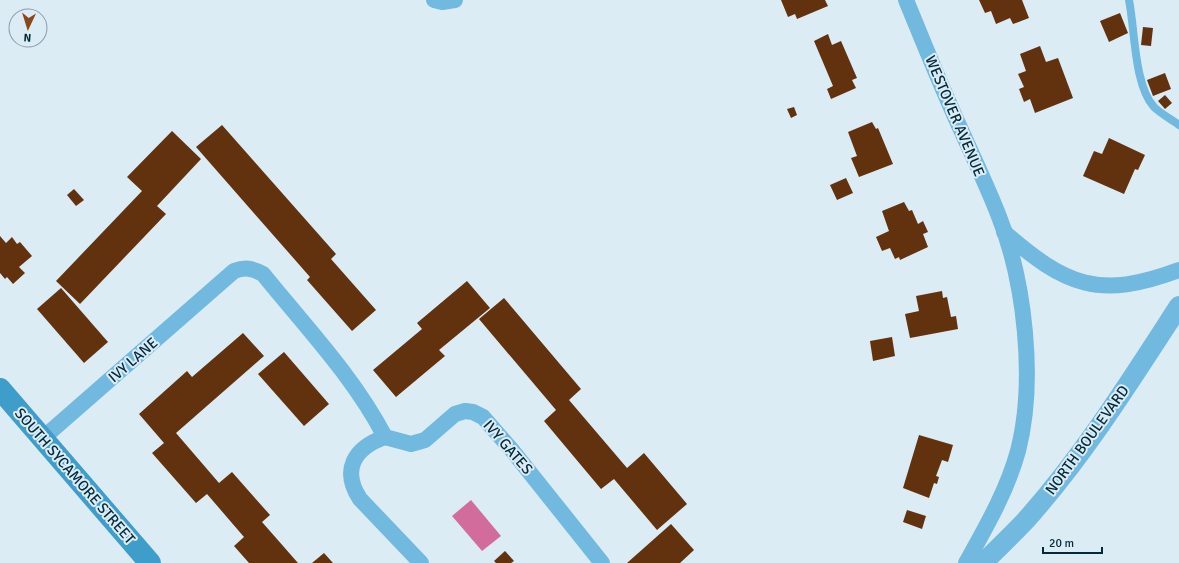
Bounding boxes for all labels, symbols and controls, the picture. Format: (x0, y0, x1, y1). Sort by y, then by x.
north arrow (8, 8, 48, 48)
text: N (23, 31, 32, 44)
street label: WESTOVER AVENUE (921, 53, 989, 179)
street label: IVY LANE (105, 334, 161, 386)
street label: NORTH BOULEVARD (1041, 382, 1133, 498)
street label: SOUTH SYCAMORE STREET (11, 404, 139, 548)
street label: IVY GATES (480, 416, 536, 478)
scale bar (1043, 529, 1102, 555)
text: 20 m (1049, 536, 1074, 551)

